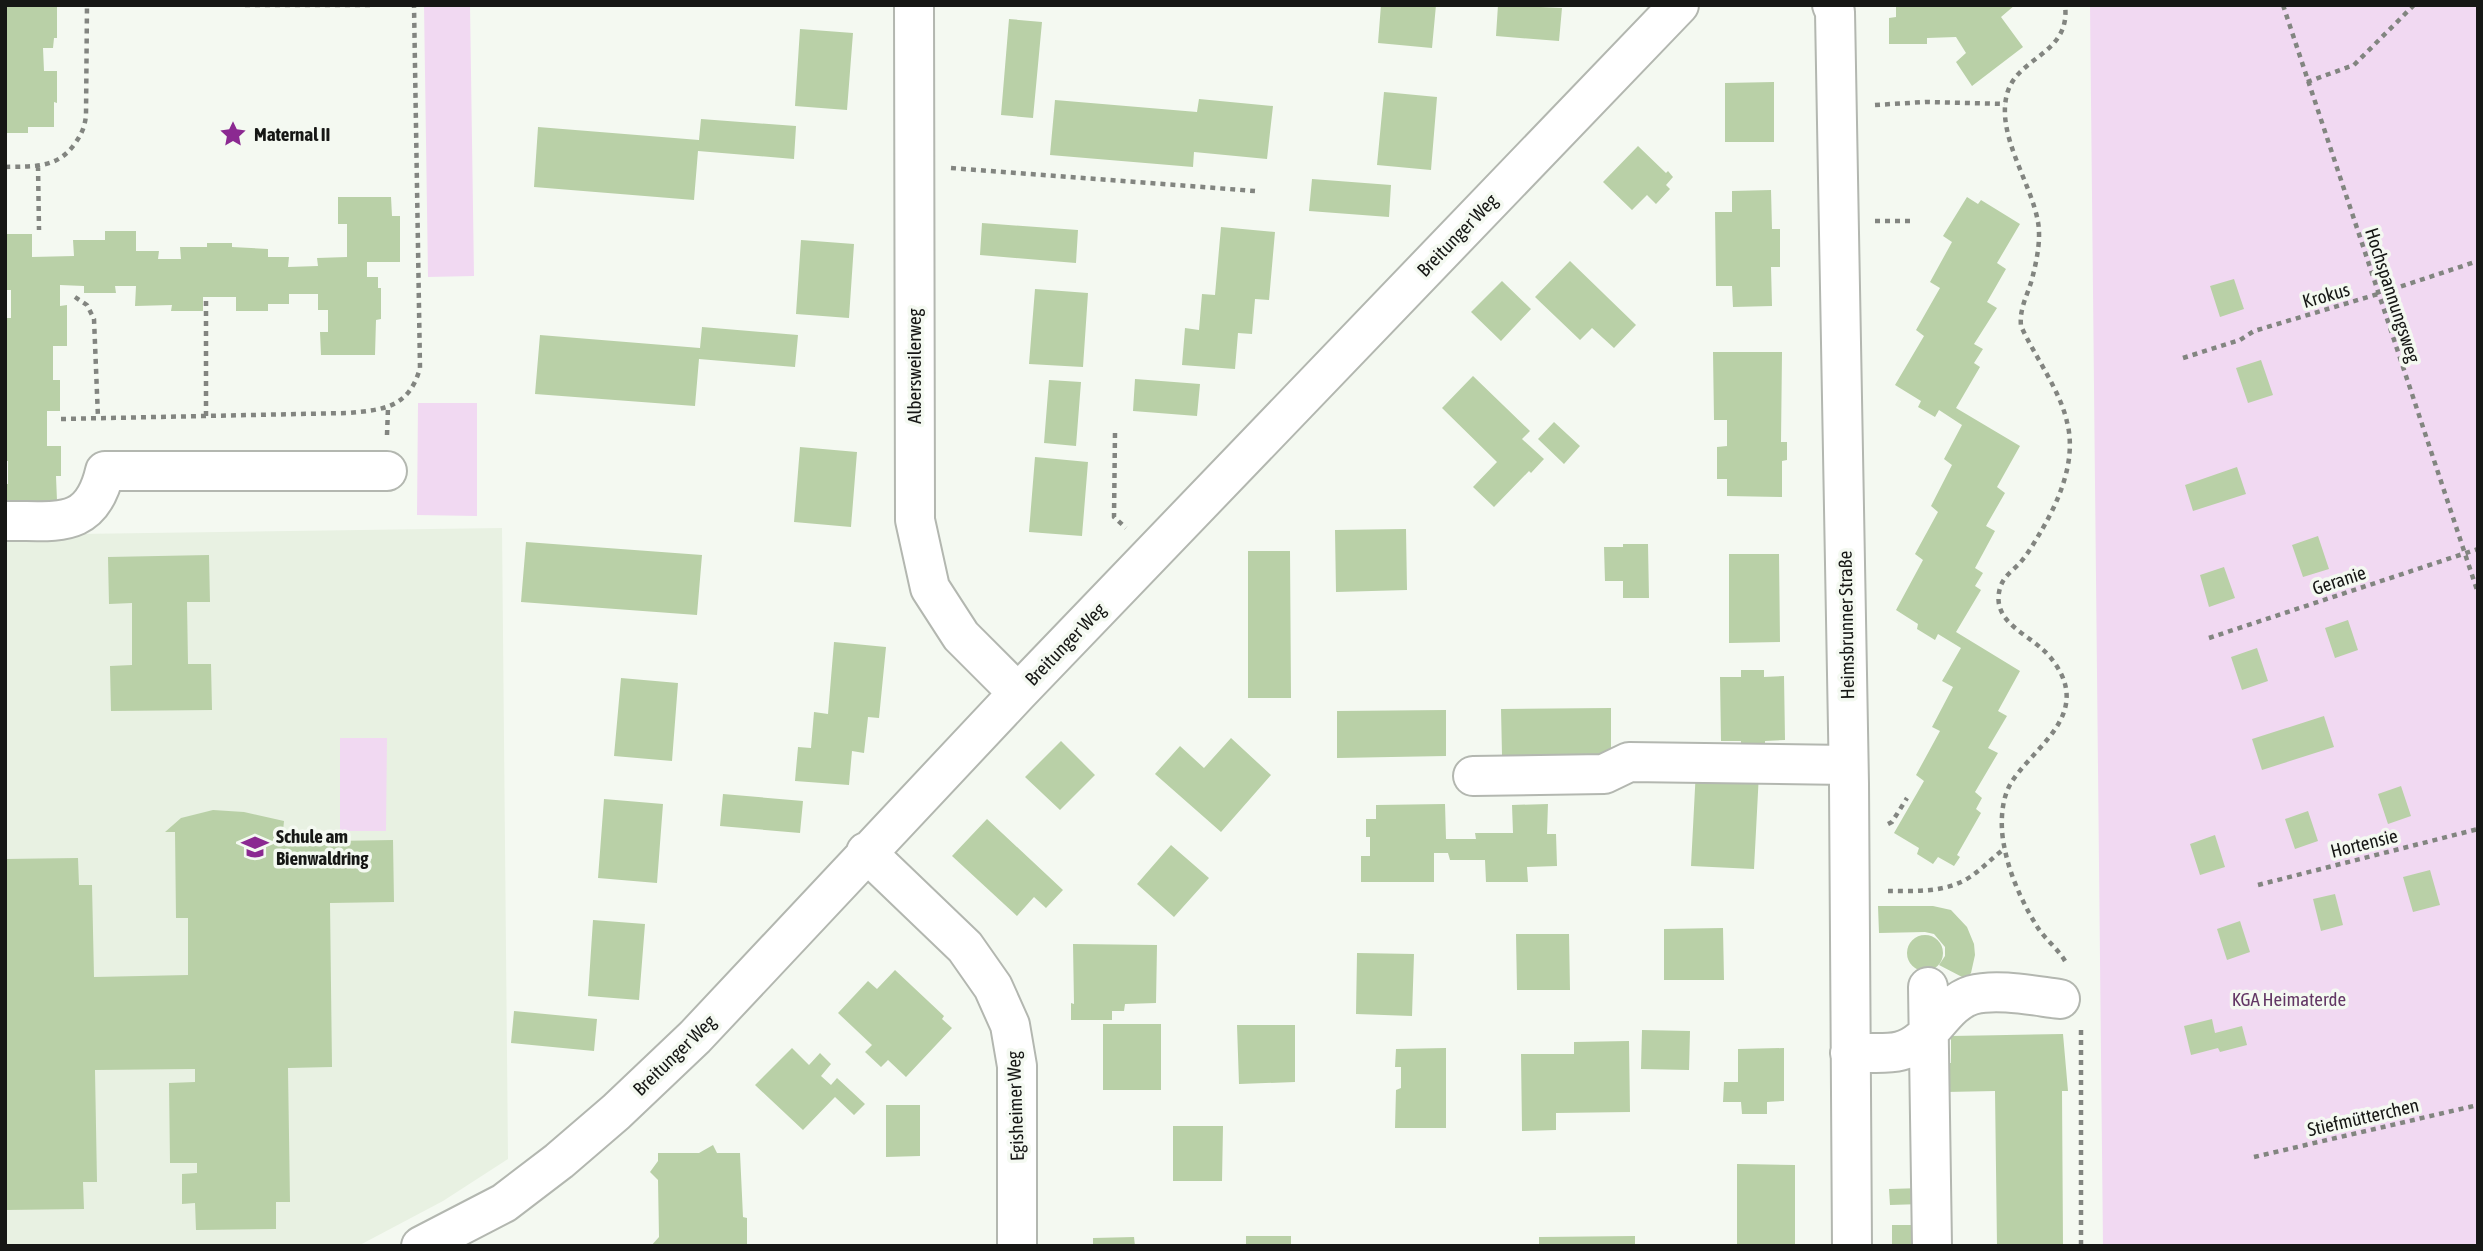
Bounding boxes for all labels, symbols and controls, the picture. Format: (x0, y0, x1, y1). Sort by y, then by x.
place icon: Maternal II (218, 119, 248, 149)
place label: Maternal II (254, 123, 330, 145)
street label: Breitunger Weg (1412, 189, 1502, 281)
street label: Hochspannungsweg (2361, 225, 2425, 366)
street label: Krokus (2300, 278, 2352, 312)
street label: Albersweilerweg (903, 307, 925, 424)
street label: Heimsbrunner Straße (1834, 551, 1858, 699)
street label: Geranie (2309, 561, 2369, 599)
street label: Breitunger Weg (1020, 598, 1110, 690)
street label: Hortensie (2328, 824, 2400, 862)
place label: Schule am Bienwaldring (276, 825, 369, 869)
school or university icon: Schule am Bienwaldring (240, 832, 270, 862)
park label: KGA Heimaterde (2232, 988, 2346, 1010)
street label: Breitunger Weg (628, 1010, 720, 1100)
street label: Egisheimer Weg (1002, 1050, 1028, 1161)
street label: Stiefmütterchen (2305, 1094, 2421, 1140)

